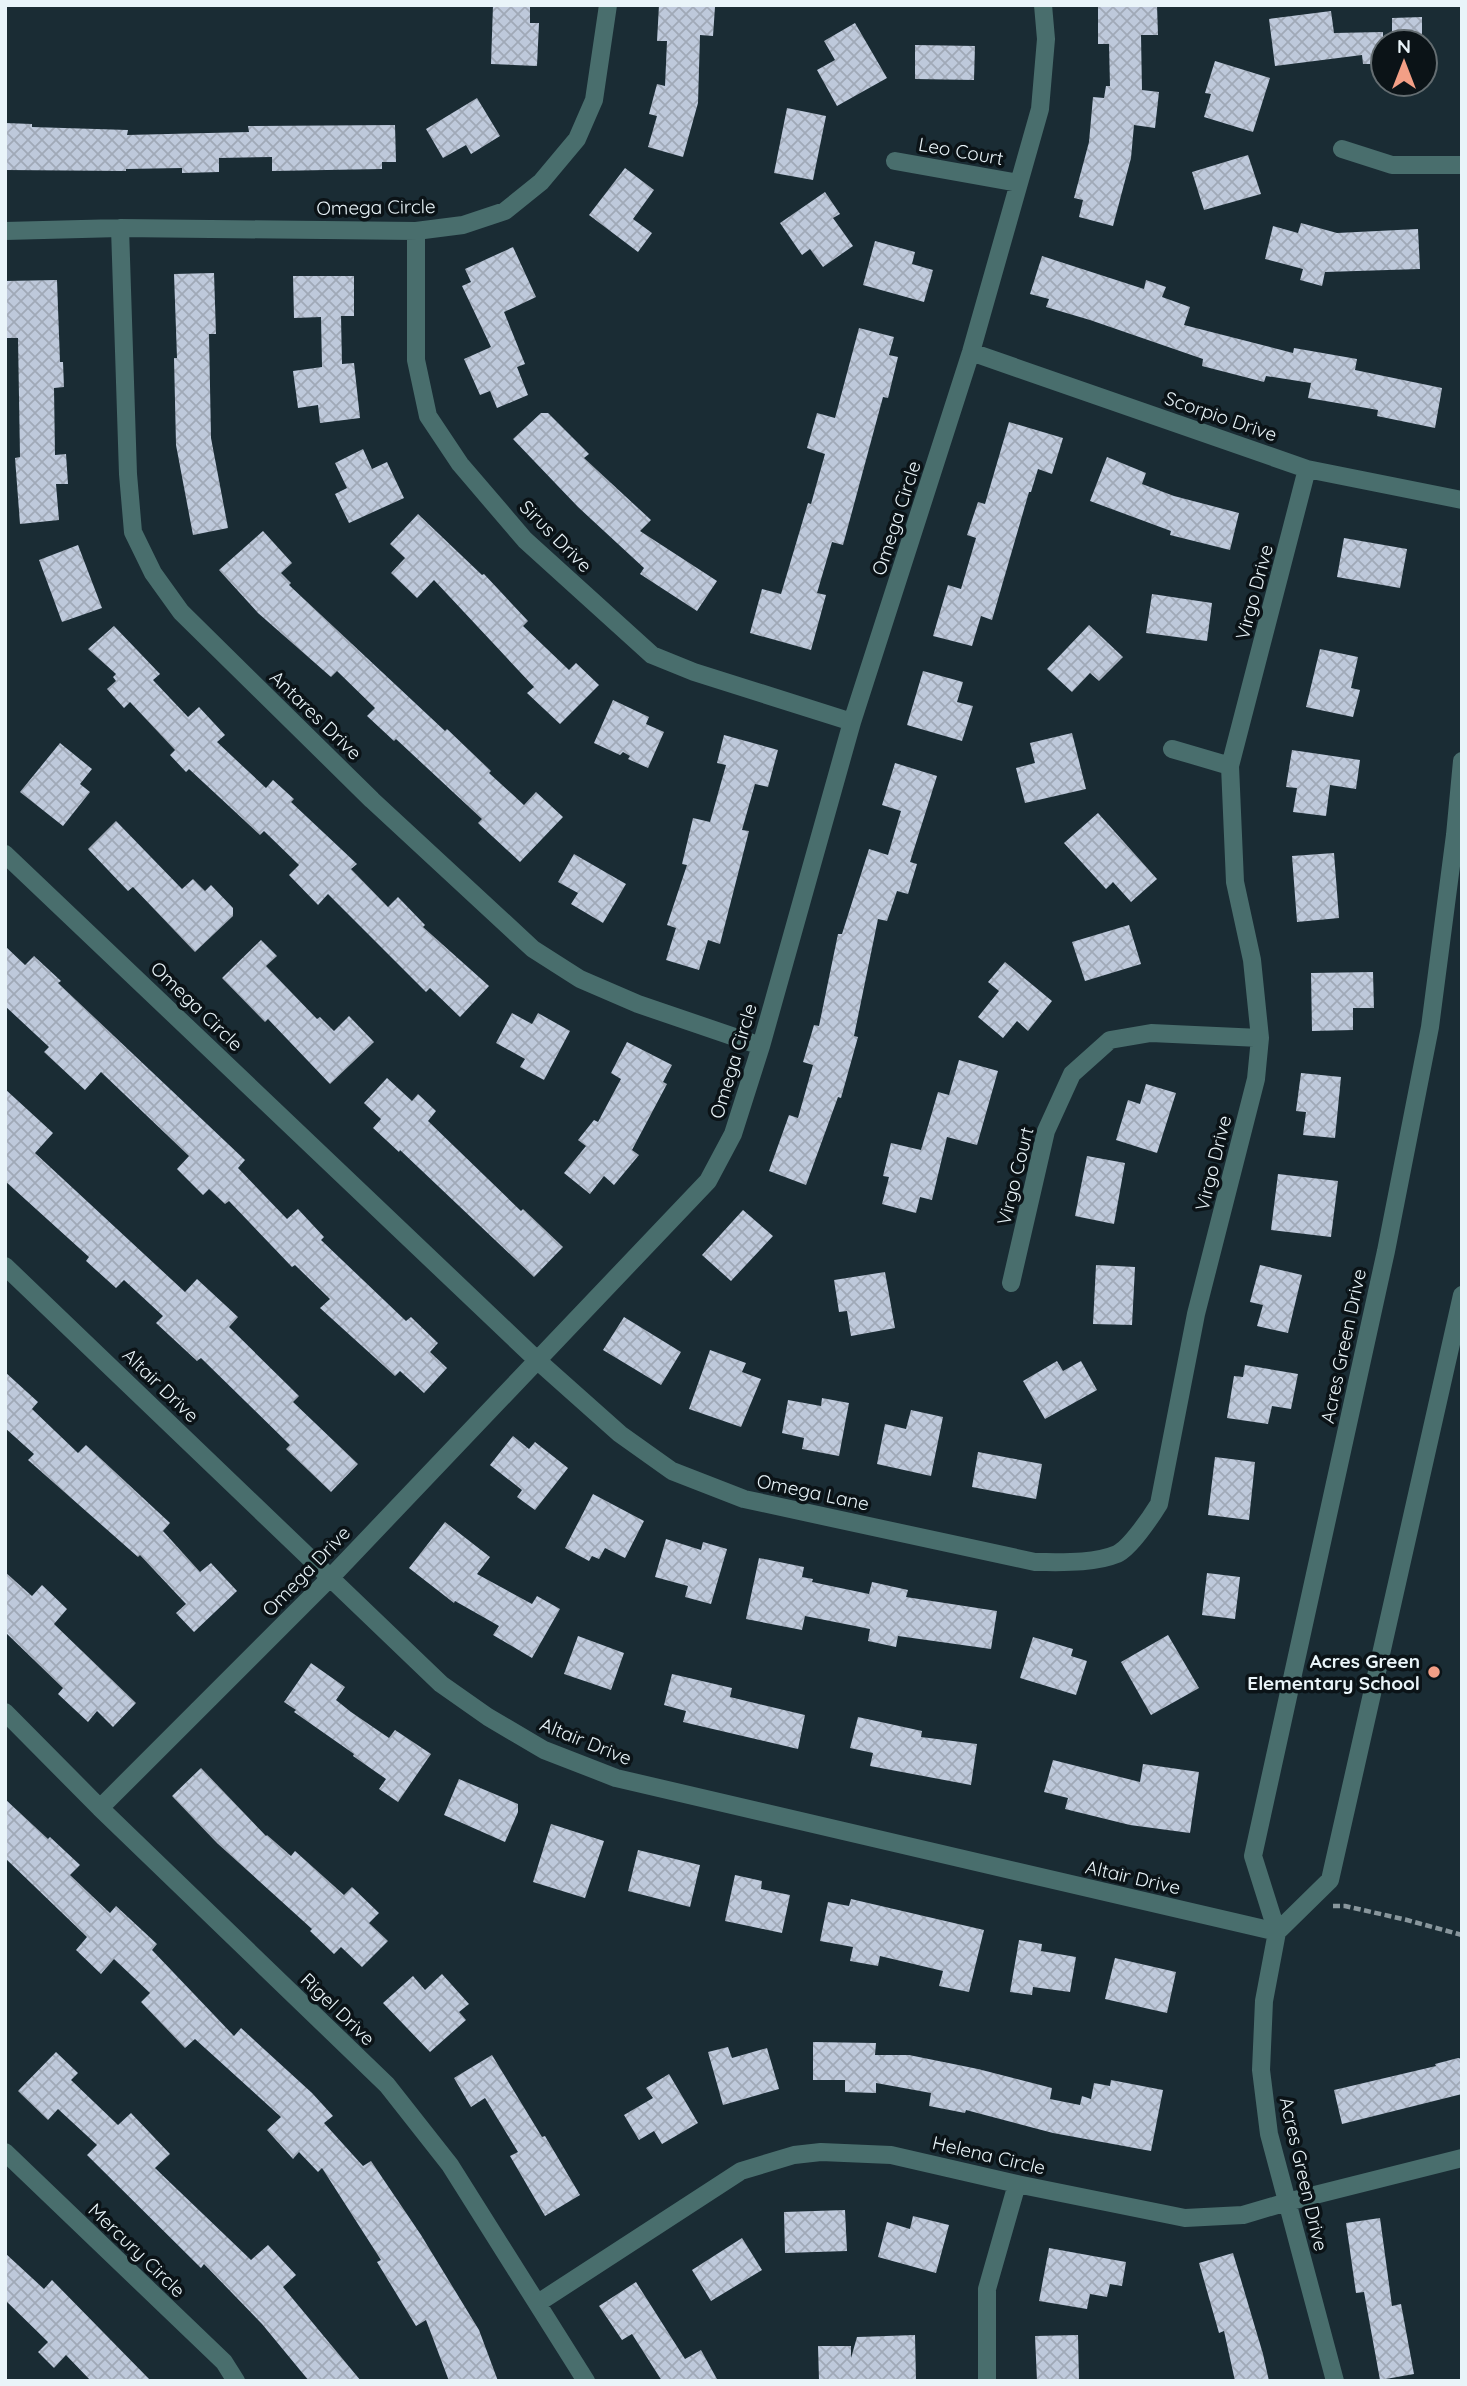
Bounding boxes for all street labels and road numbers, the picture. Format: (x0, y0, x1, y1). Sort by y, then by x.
street label: Leo Court (917, 132, 1005, 170)
street label: Omega Circle (316, 194, 436, 220)
street label: Scorpio Drive (1162, 386, 1280, 446)
street label: Omega Circle (866, 458, 926, 578)
street label: Sirus Drive (515, 495, 597, 577)
street label: Virgo Drive (1230, 542, 1278, 642)
street label: Antares Drive (265, 665, 367, 765)
street label: Omega Circle (146, 956, 248, 1056)
street label: Omega Circle (704, 1001, 762, 1121)
street label: Virgo Drive (1190, 1113, 1236, 1213)
street label: Virgo Court (991, 1124, 1039, 1228)
street label: Acres Green Drive (1315, 1267, 1371, 1425)
street label: Altair Drive (118, 1343, 204, 1427)
street label: Omega Lane (755, 1468, 871, 1516)
street label: Omega Drive (257, 1521, 355, 1621)
street label: Altair Drive (537, 1712, 635, 1770)
street label: Altair Drive (1083, 1854, 1183, 1900)
street label: Rigel Drive (296, 1968, 380, 2050)
street label: Acres Green Drive (1275, 2095, 1333, 2253)
street label: Helena Circle (930, 2130, 1048, 2180)
street label: Mercury Circle (84, 2198, 190, 2302)

